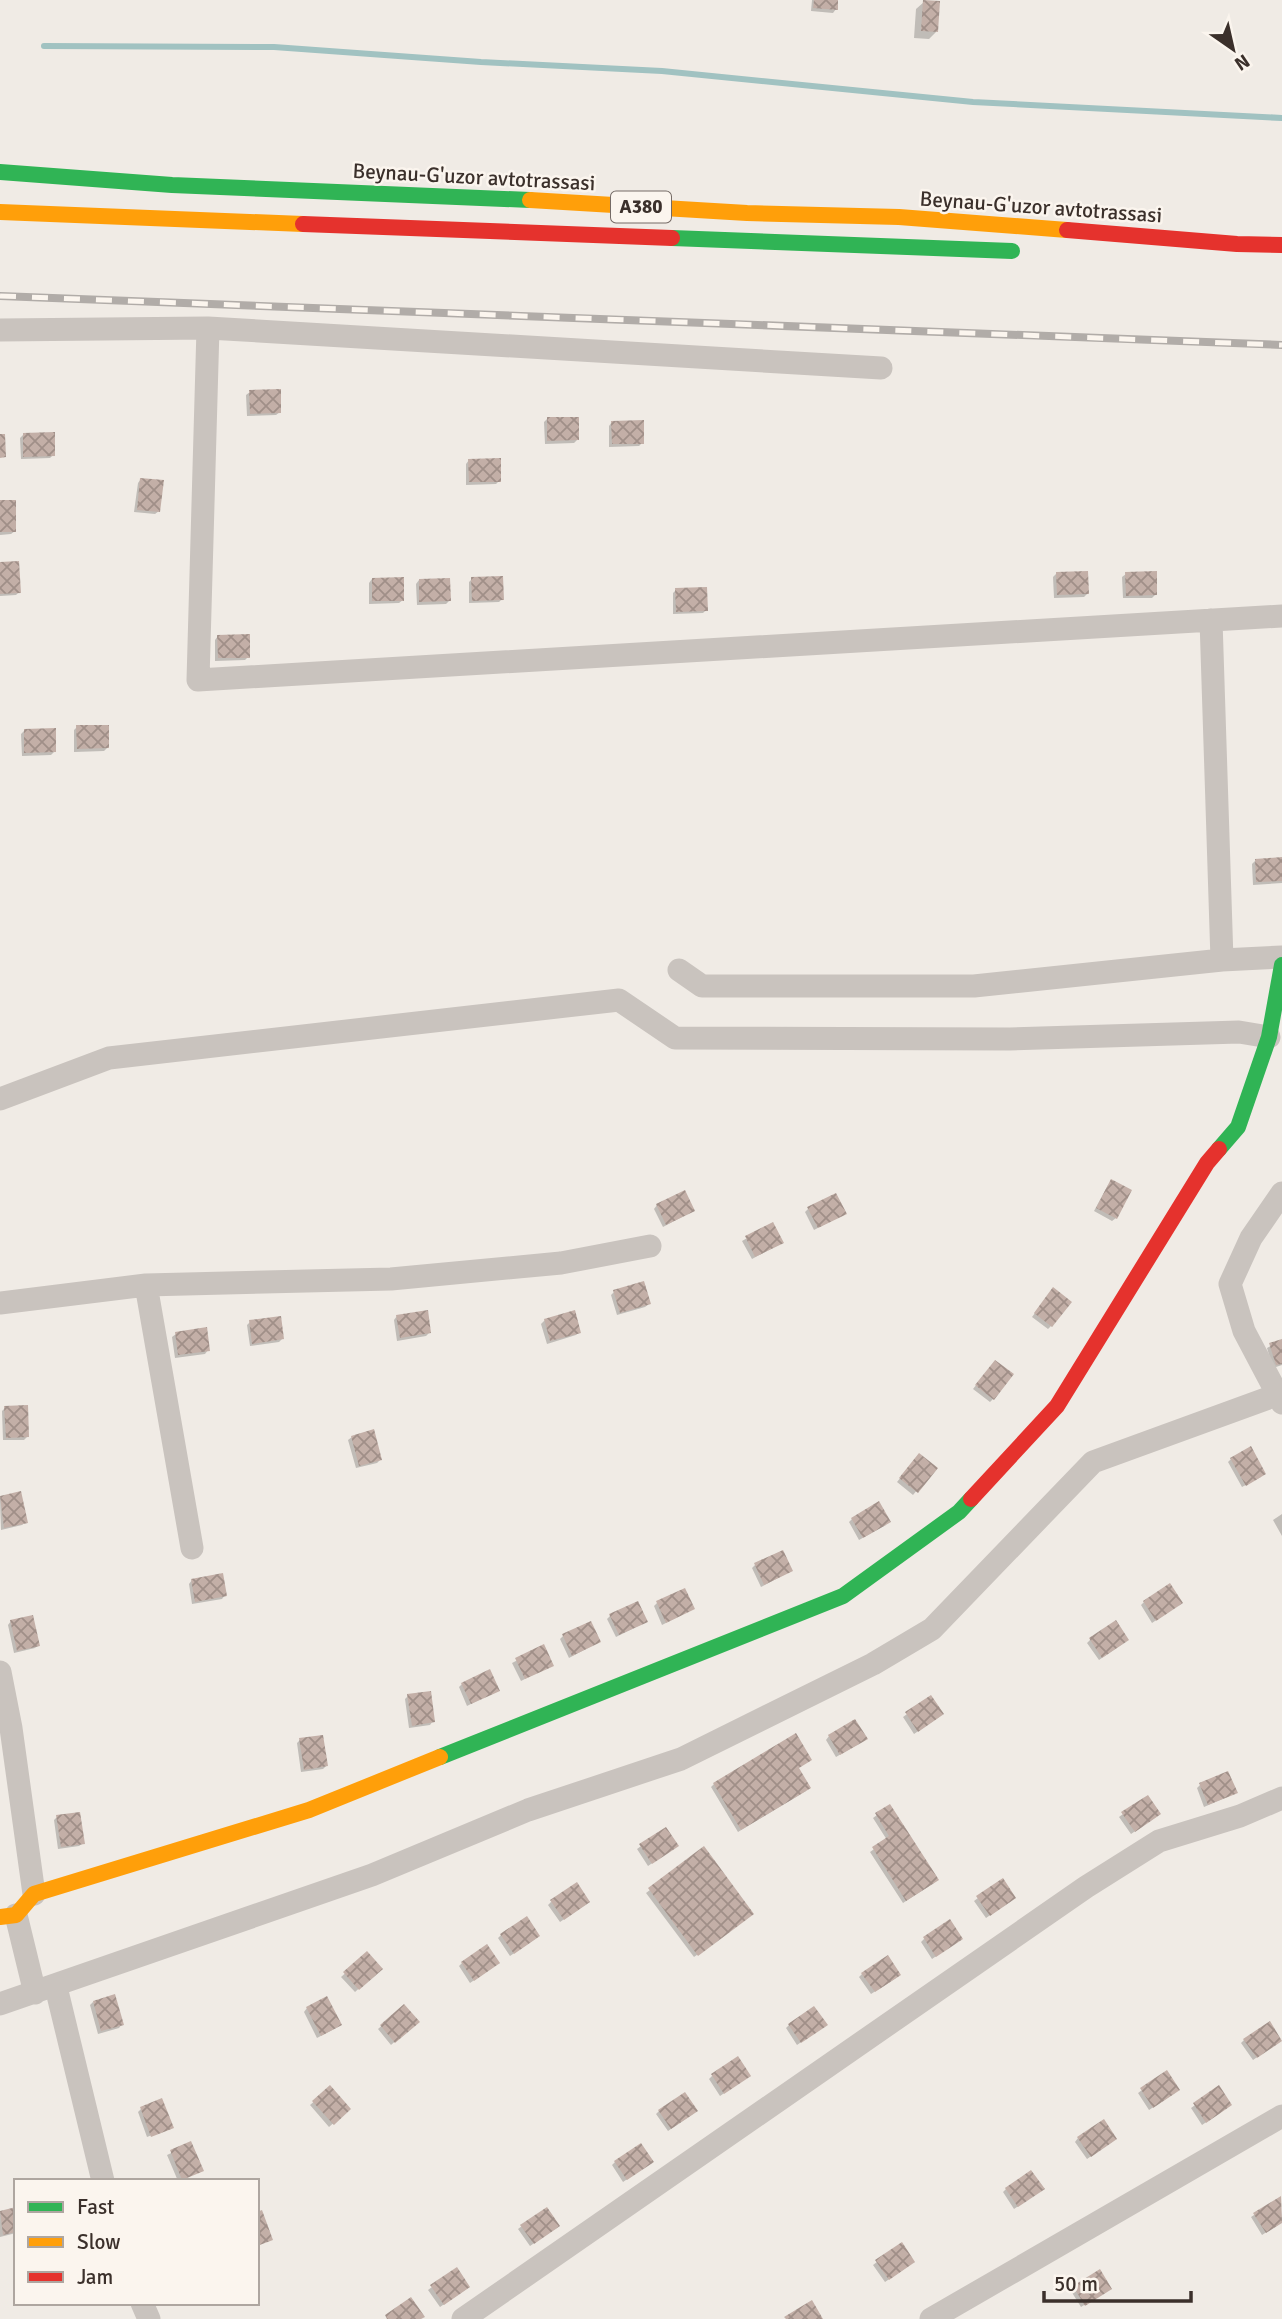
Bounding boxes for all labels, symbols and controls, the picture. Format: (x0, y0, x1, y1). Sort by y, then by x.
north arrow (1198, 14, 1268, 84)
text: N (1230, 49, 1254, 76)
street label: Beynau-G'uzor avtotrassasi (352, 158, 596, 196)
street label: Beynau-G'uzor avtotrassasi (919, 186, 1163, 228)
road number: A380 (611, 192, 671, 223)
legend (14, 2179, 259, 2305)
text: Fast (77, 2194, 114, 2220)
text: Slow (77, 2229, 121, 2255)
scale bar (1044, 2260, 1191, 2304)
text: Jam (77, 2264, 113, 2290)
text: 50 m (1054, 2271, 1098, 2297)

